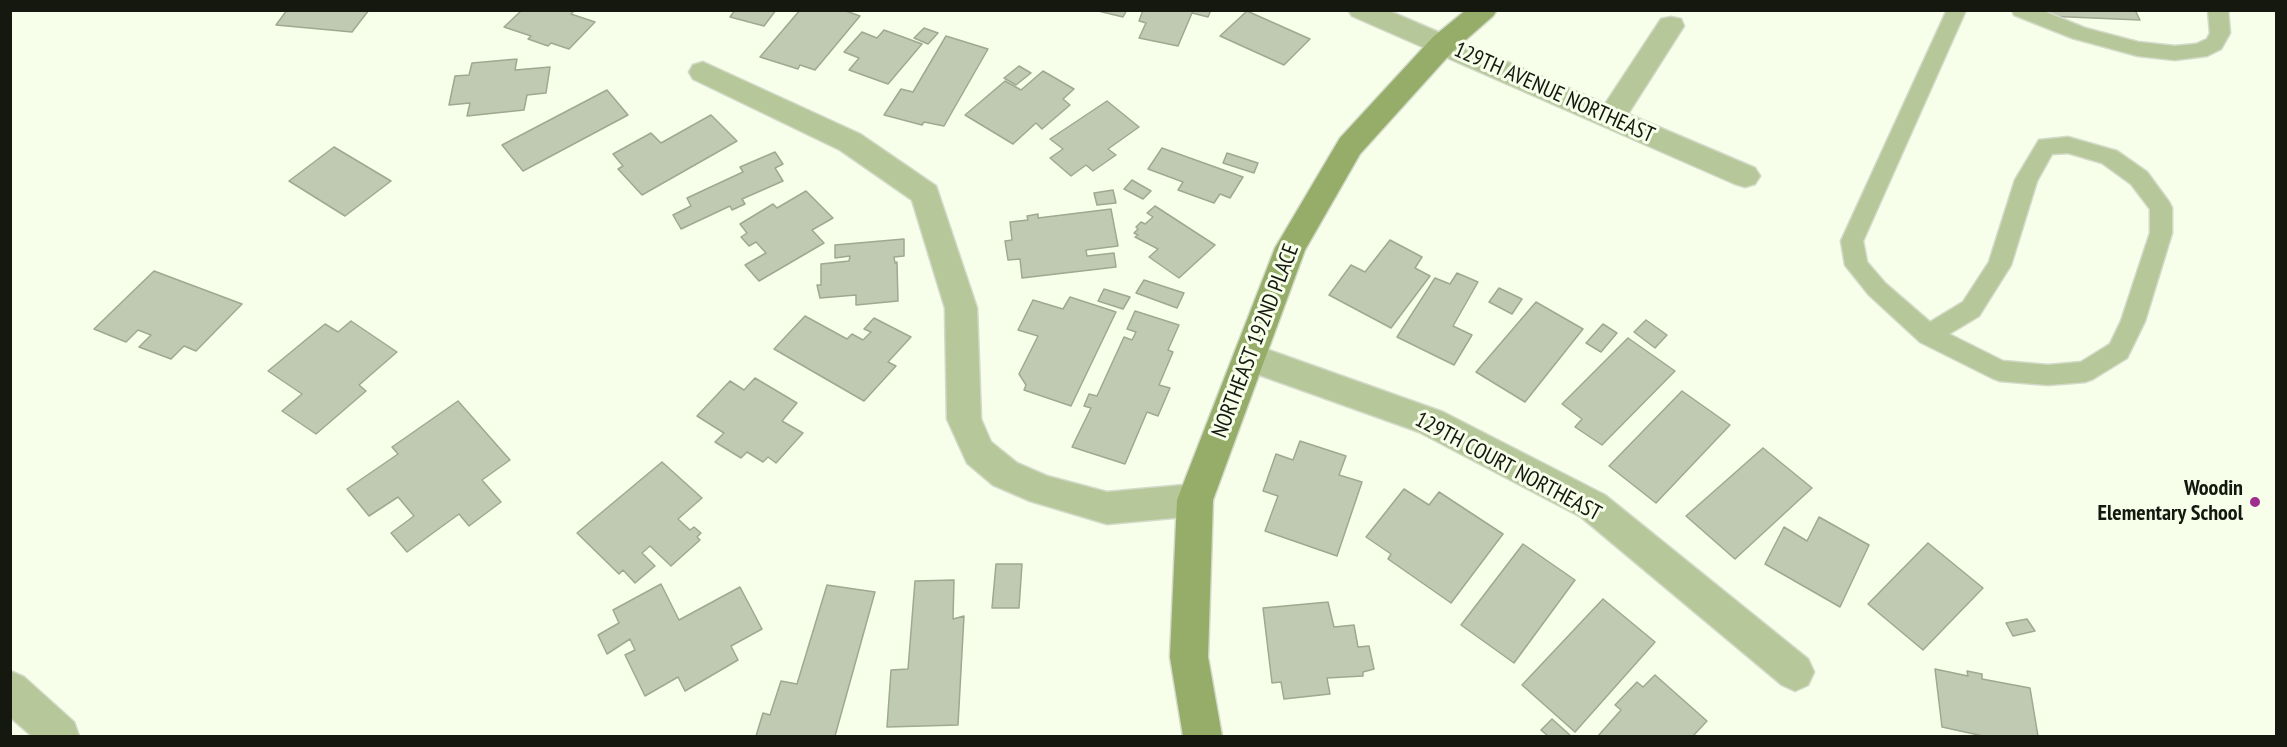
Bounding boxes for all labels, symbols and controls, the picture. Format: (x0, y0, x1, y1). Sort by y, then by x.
street label: 129TH AVENUE NORTHEAST (1450, 37, 1658, 149)
street label: NORTHEAST 192ND PLACE (1207, 240, 1305, 442)
street label: 129TH COURT NORTHEAST (1410, 407, 1606, 527)
place label: Woodin Elementary School (2097, 476, 2243, 528)
marker: Woodin Elementary School (2248, 495, 2262, 509)

